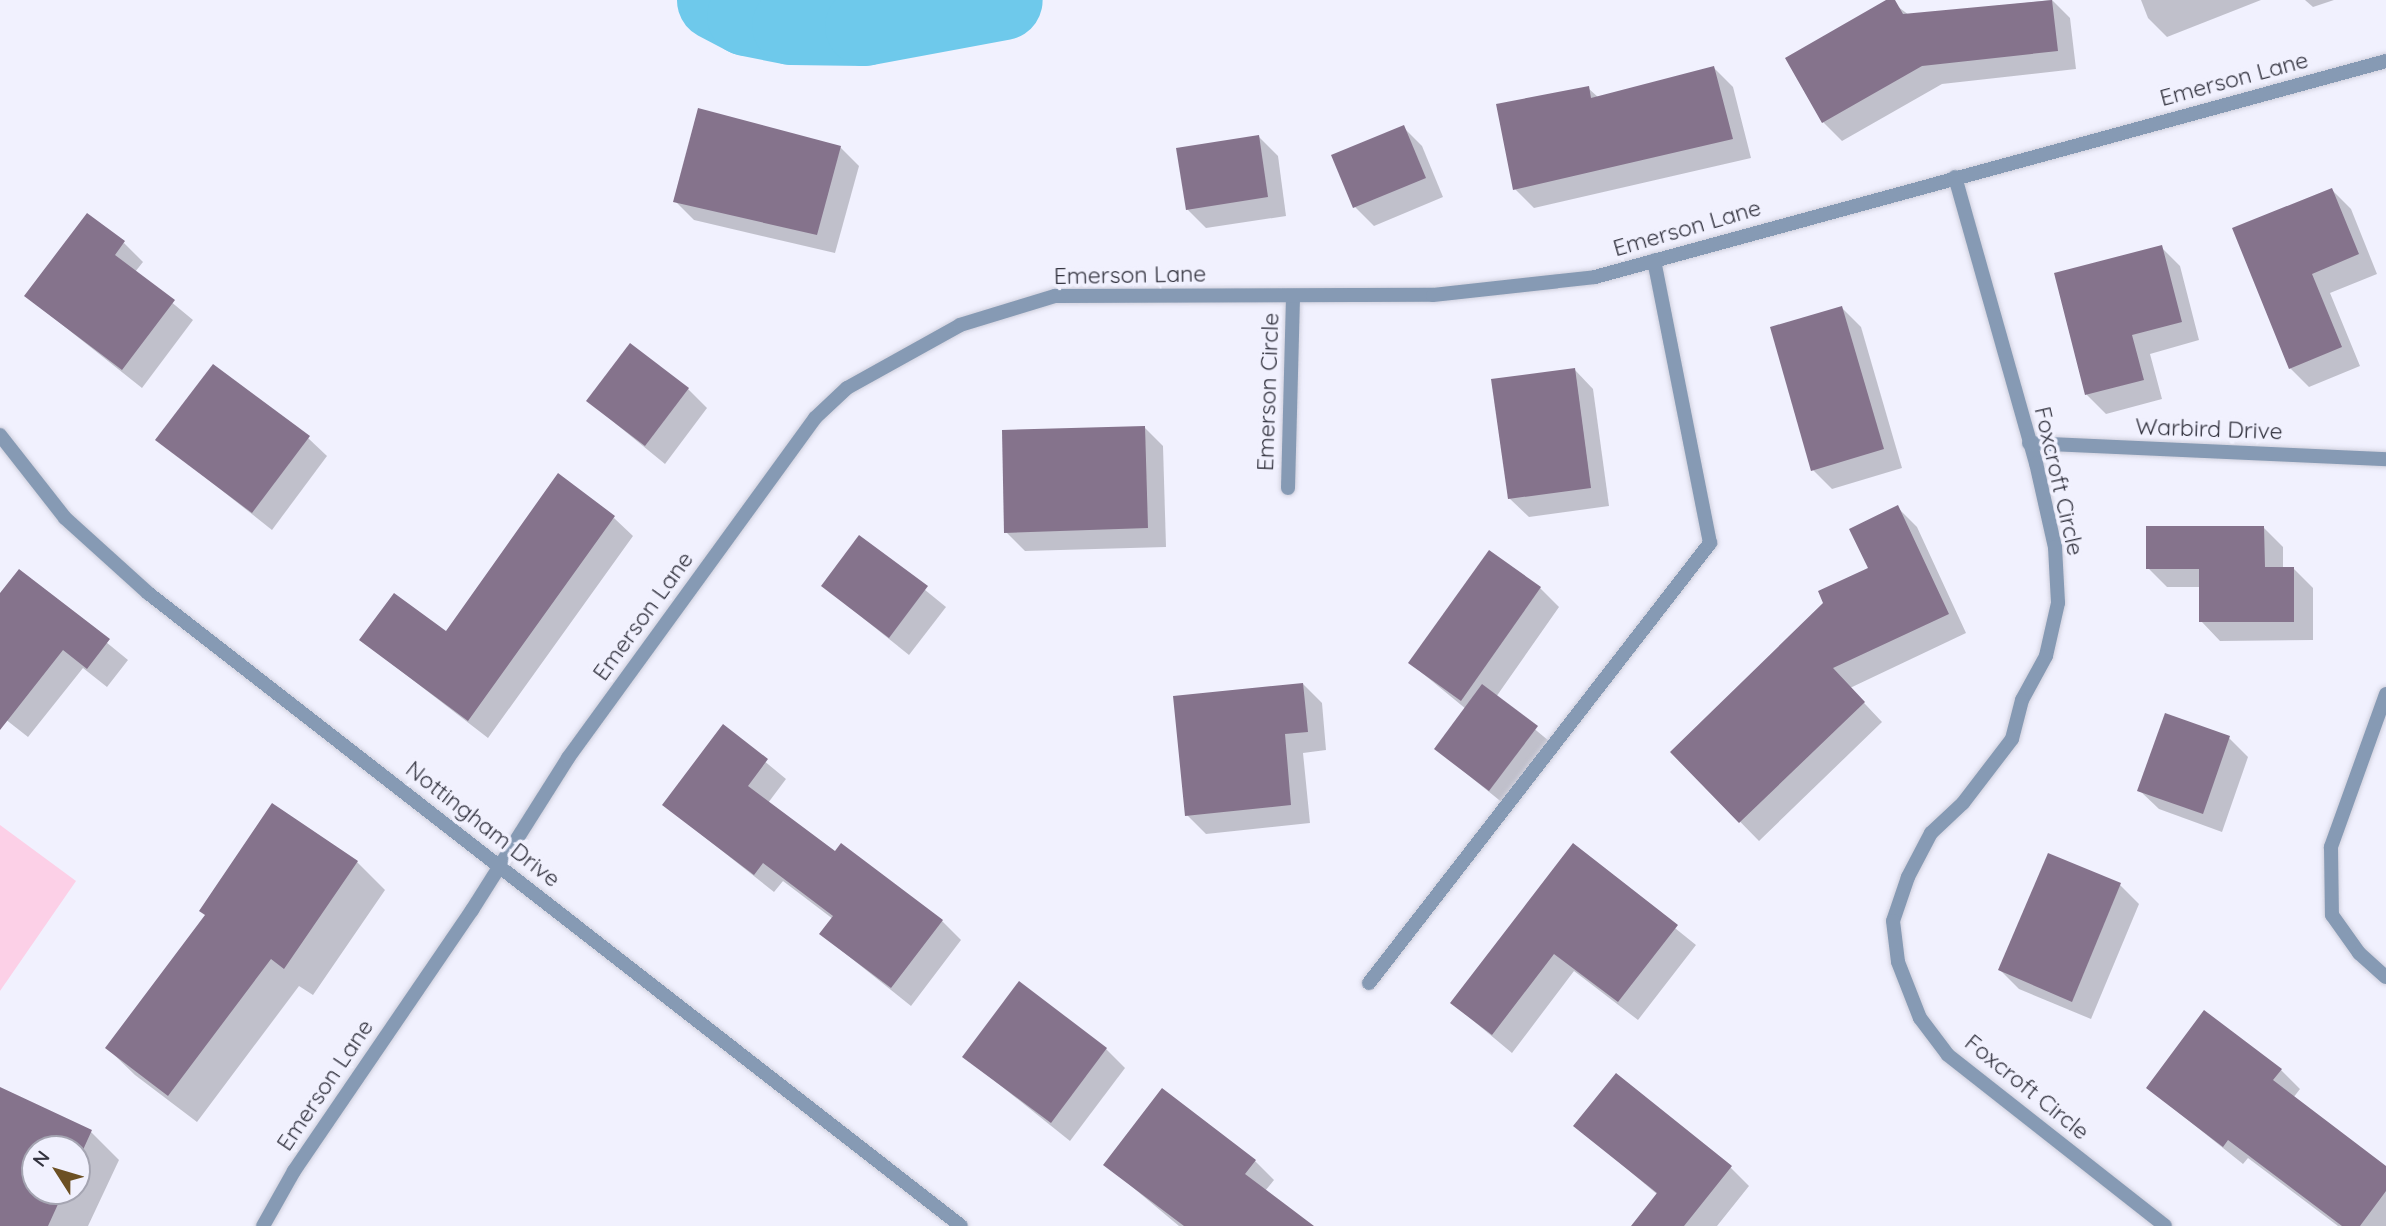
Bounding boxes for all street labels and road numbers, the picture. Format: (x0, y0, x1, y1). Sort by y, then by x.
street label: Emerson Lane (2157, 46, 2311, 112)
street label: Emerson Lane (1610, 194, 1764, 262)
street label: Emerson Lane (1053, 260, 1207, 290)
street label: Emerson Circle (1251, 312, 1285, 472)
street label: Foxcroft Circle (2028, 404, 2090, 558)
street label: Warbird Drive (2135, 413, 2283, 445)
street label: Emerson Lane (587, 546, 699, 686)
street label: Nottingham Drive (400, 755, 566, 893)
street label: Emerson Lane (271, 1014, 379, 1156)
street label: Foxcroft Circle (1959, 1028, 2095, 1146)

